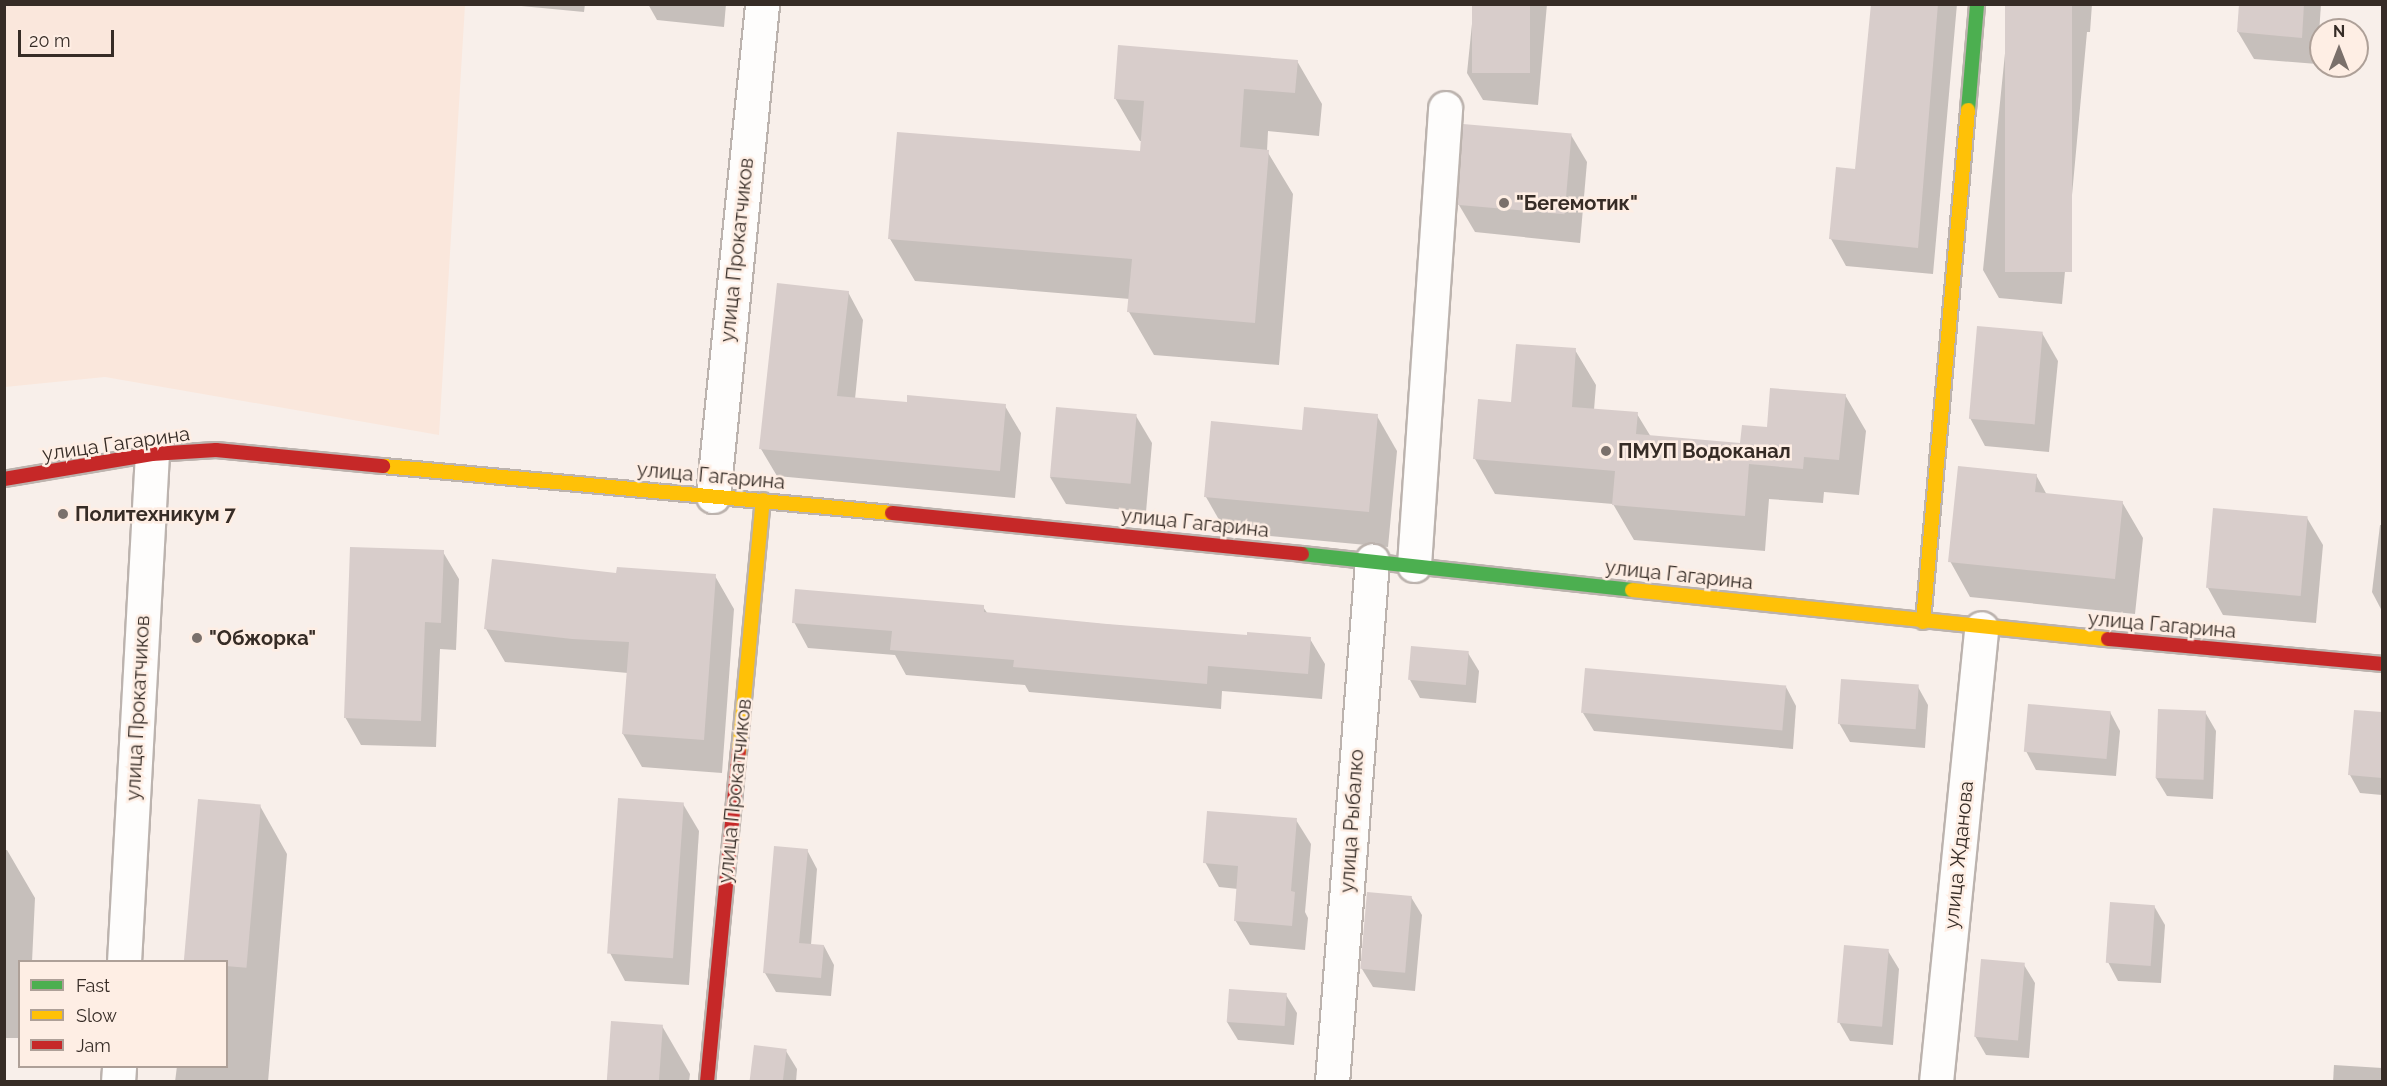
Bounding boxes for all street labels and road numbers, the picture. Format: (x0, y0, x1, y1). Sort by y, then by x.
street label: улица Прокатчиков (715, 157, 759, 343)
street label: улица Гагарина (41, 422, 191, 466)
street label: улица Гагарина (636, 458, 786, 494)
street label: улица Гагарина (1120, 503, 1270, 543)
street label: улица Гагарина (1604, 555, 1754, 595)
street label: улица Гагарина (2087, 607, 2237, 643)
street label: улица Прокатчиков (121, 615, 155, 801)
street label: улица Прокатчиков (713, 698, 757, 884)
street label: улица Рыбалко (1335, 748, 1369, 894)
street label: улица Жданова (1939, 780, 1979, 930)

